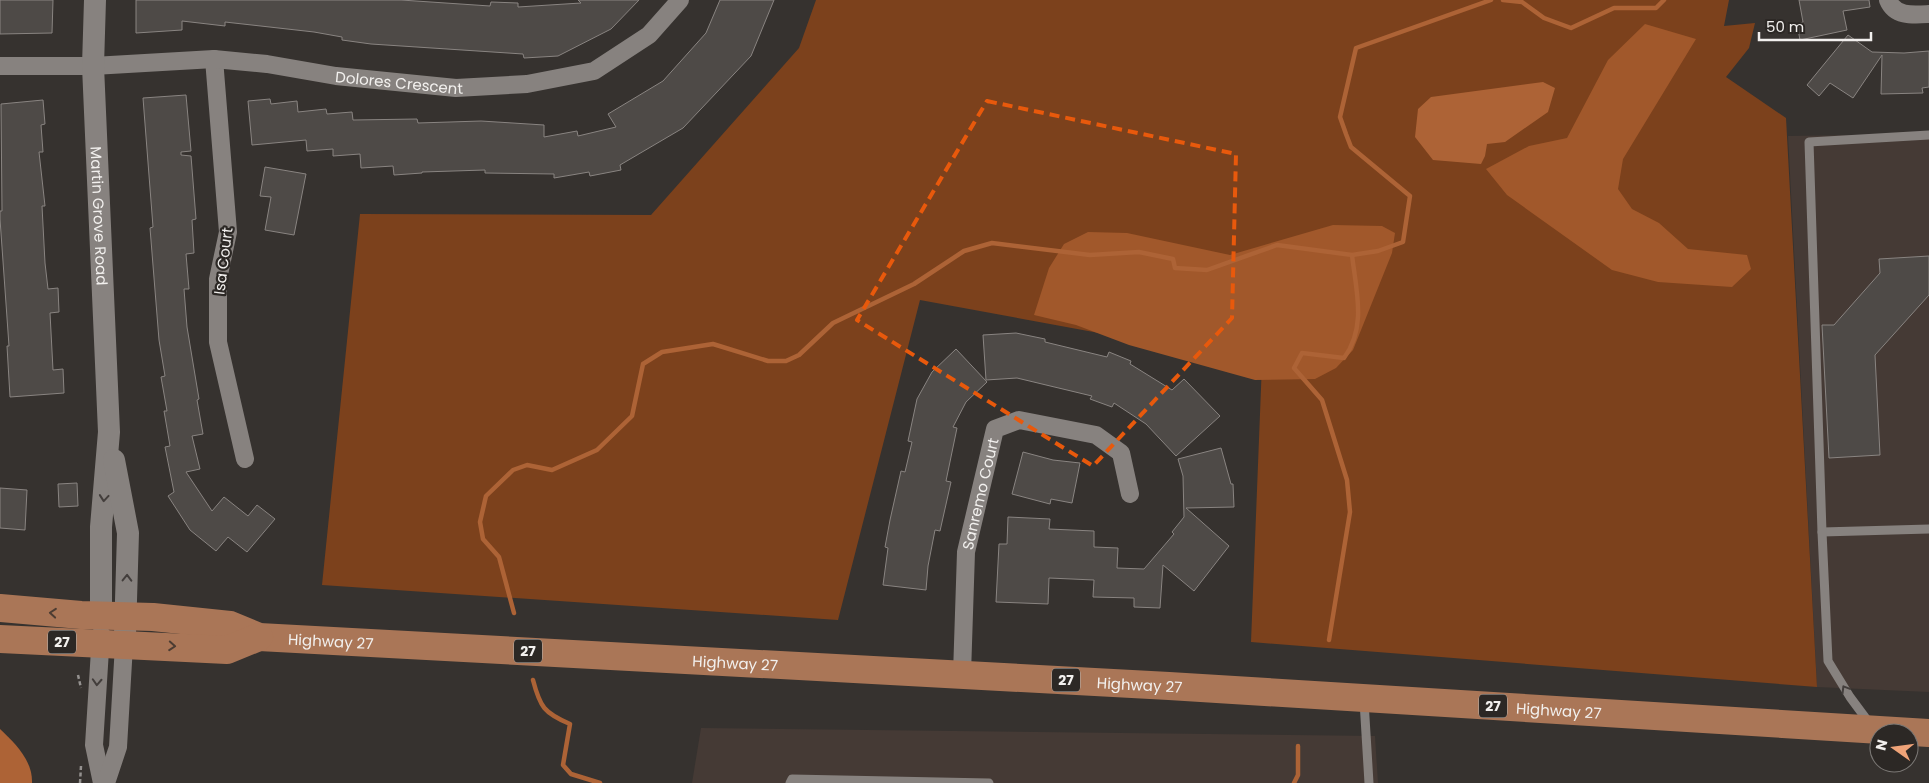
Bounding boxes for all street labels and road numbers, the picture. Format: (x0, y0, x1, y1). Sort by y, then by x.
street label: Dolores Crescent (334, 65, 464, 99)
street label: Martin Grove Road (86, 146, 113, 286)
street label: Isa Court (208, 226, 238, 296)
street label: Sanremo Court (956, 436, 1003, 552)
street label: Highway 27 (287, 628, 374, 654)
road number: 27 (48, 630, 76, 654)
road number: 27 (514, 640, 542, 662)
street label: Highway 27 (692, 650, 778, 675)
road number: 27 (1052, 668, 1080, 692)
street label: Highway 27 (1096, 672, 1183, 697)
road number: 27 (1479, 694, 1507, 718)
street label: Highway 27 (1515, 697, 1602, 723)

